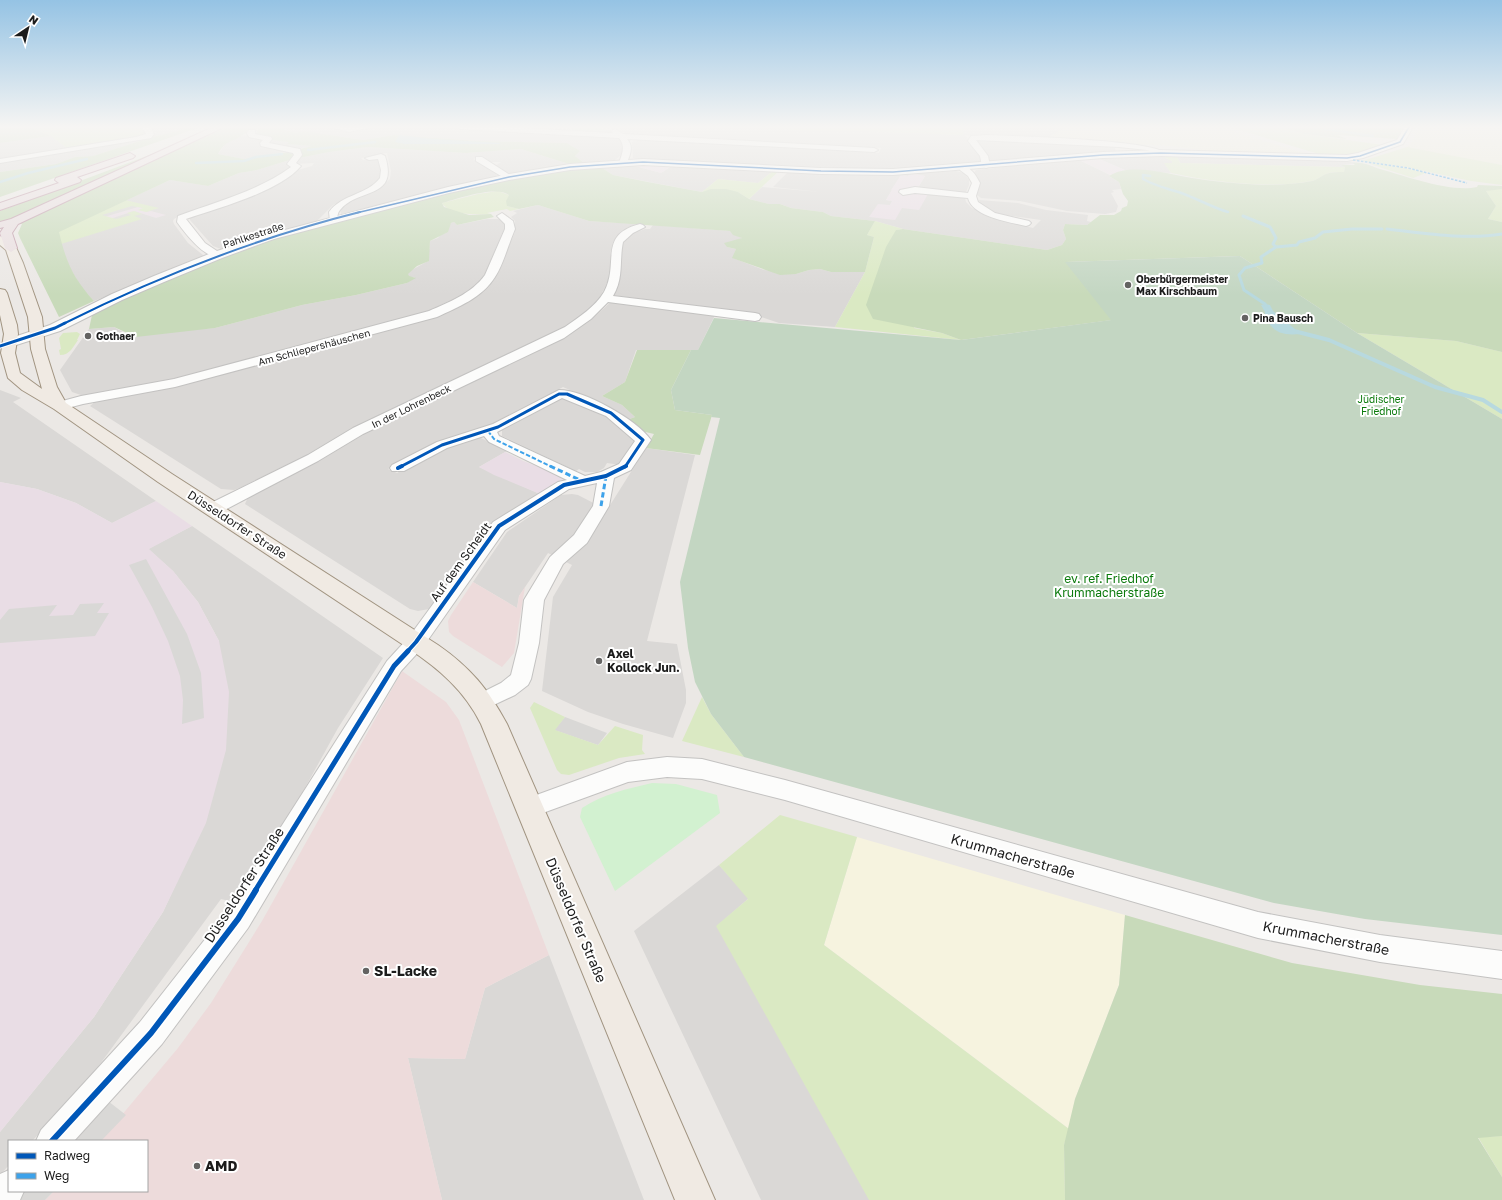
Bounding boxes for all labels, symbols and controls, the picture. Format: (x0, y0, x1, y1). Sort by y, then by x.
north arrow (8, 8, 48, 48)
text: N (27, 12, 41, 27)
street label: Pahlkestraße (221, 219, 285, 250)
place label: Oberbürgermeister Max Kirschbaum (1136, 273, 1228, 297)
marker: Oberbürgermeister Max Kirschbaum (1123, 280, 1133, 290)
place label: Pina Bausch (1253, 312, 1313, 324)
marker: Pina Bausch (1240, 313, 1250, 323)
street label: Am Schliepershäuschen (257, 326, 371, 368)
place label: Gothaer (96, 330, 135, 342)
marker: Gothaer (83, 331, 93, 341)
street label: In der Lohrenbeck (369, 381, 453, 430)
park label: Jüdischer Friedhof (1357, 393, 1405, 417)
street label: Düsseldorfer Straße (185, 487, 290, 562)
street label: Auf dem Scheidt (427, 519, 495, 604)
park label: ev. ref. Friedhof Krummacherstraße (1054, 571, 1164, 600)
place label: Axel Kollock Jun. (607, 646, 680, 675)
marker: Axel Kollock Jun. (594, 656, 604, 666)
street label: Düsseldorfer Straße (200, 824, 287, 946)
street label: Krummacherstraße (949, 830, 1077, 881)
street label: Düsseldorfer Straße (542, 855, 610, 985)
street label: Krummacherstraße (1261, 917, 1391, 958)
place label: SL-Lacke (374, 962, 437, 979)
marker: SL-Lacke (361, 966, 371, 976)
legend (8, 1140, 148, 1192)
text: Radweg (44, 1148, 90, 1163)
place label: AMD (205, 1157, 237, 1174)
marker: AMD (192, 1161, 202, 1171)
text: Weg (44, 1168, 69, 1183)

